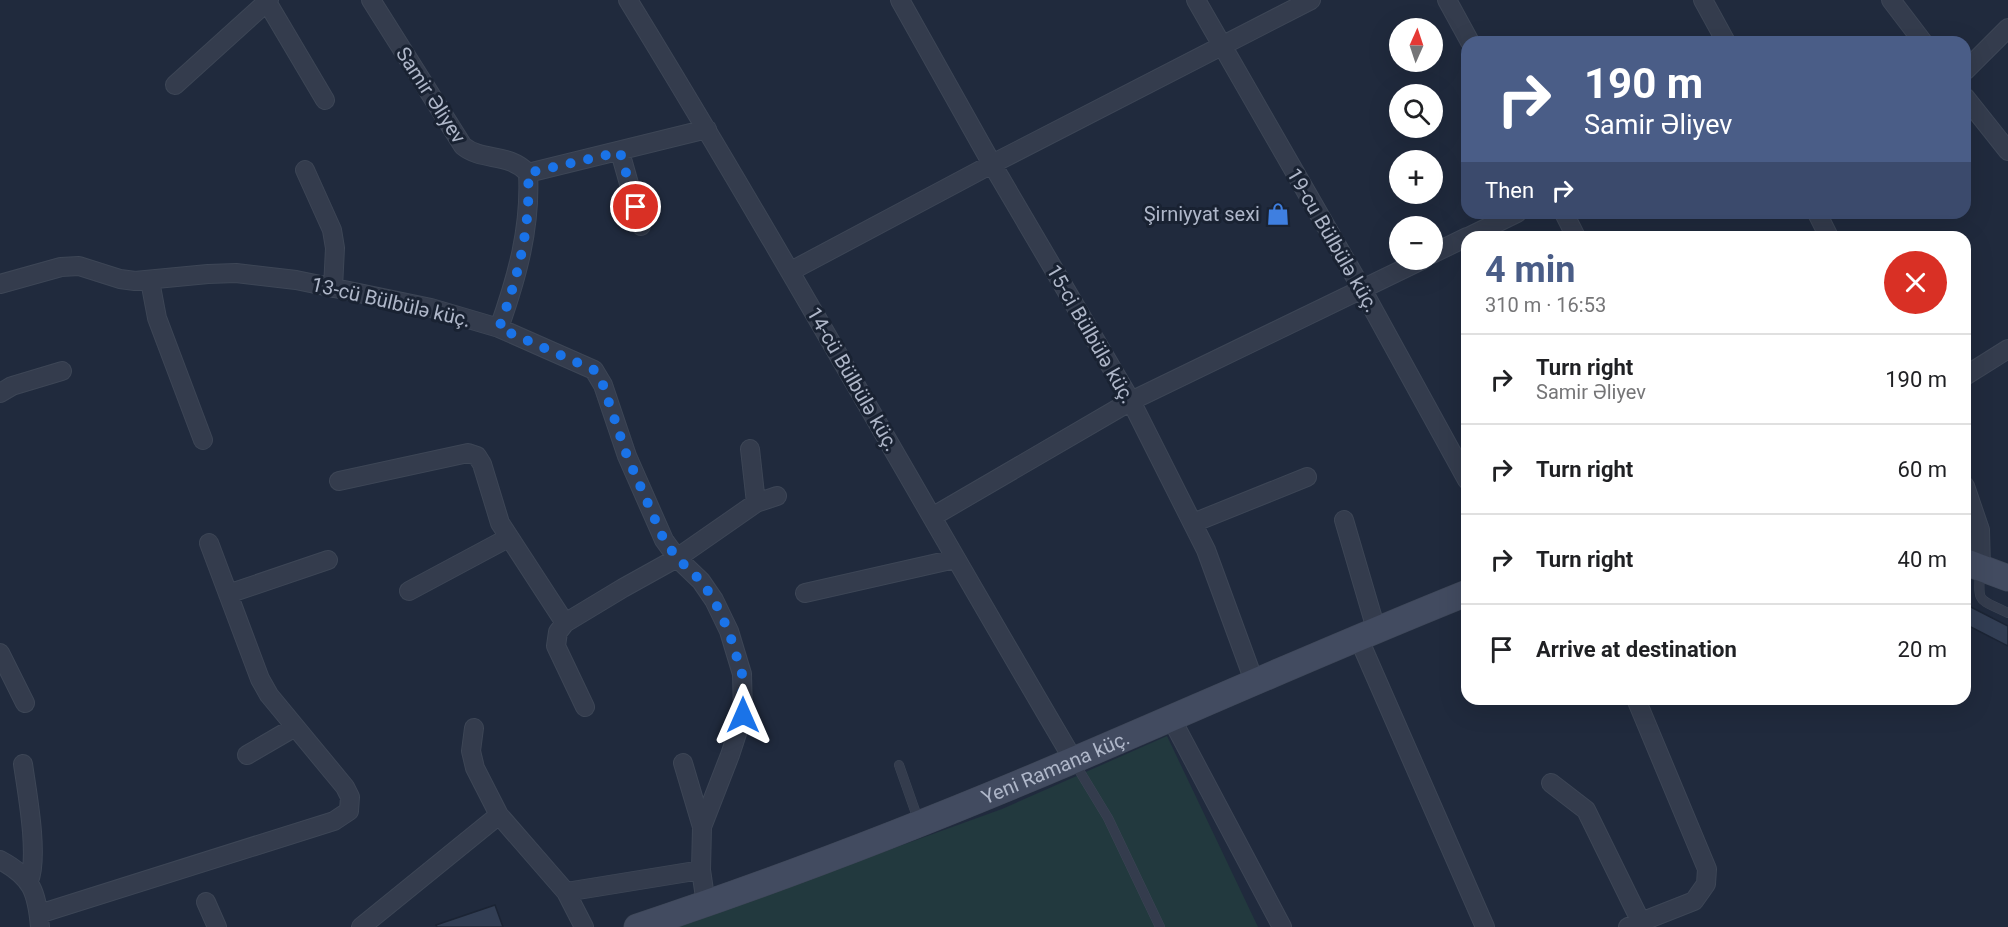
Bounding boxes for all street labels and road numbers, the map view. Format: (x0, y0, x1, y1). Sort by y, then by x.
street label: Samir Əliyev (391, 42, 471, 148)
street label: 19-cu Bülbülə küç. (1282, 164, 1384, 316)
street label: 15-ci Bülbülə küç. (1042, 260, 1140, 408)
street label: 13-cü Bülbülə küç. (309, 272, 473, 332)
street label: 14-cü Bülbülə küç. (802, 303, 904, 455)
street label: Yeni Ramana küç. (978, 726, 1133, 809)

